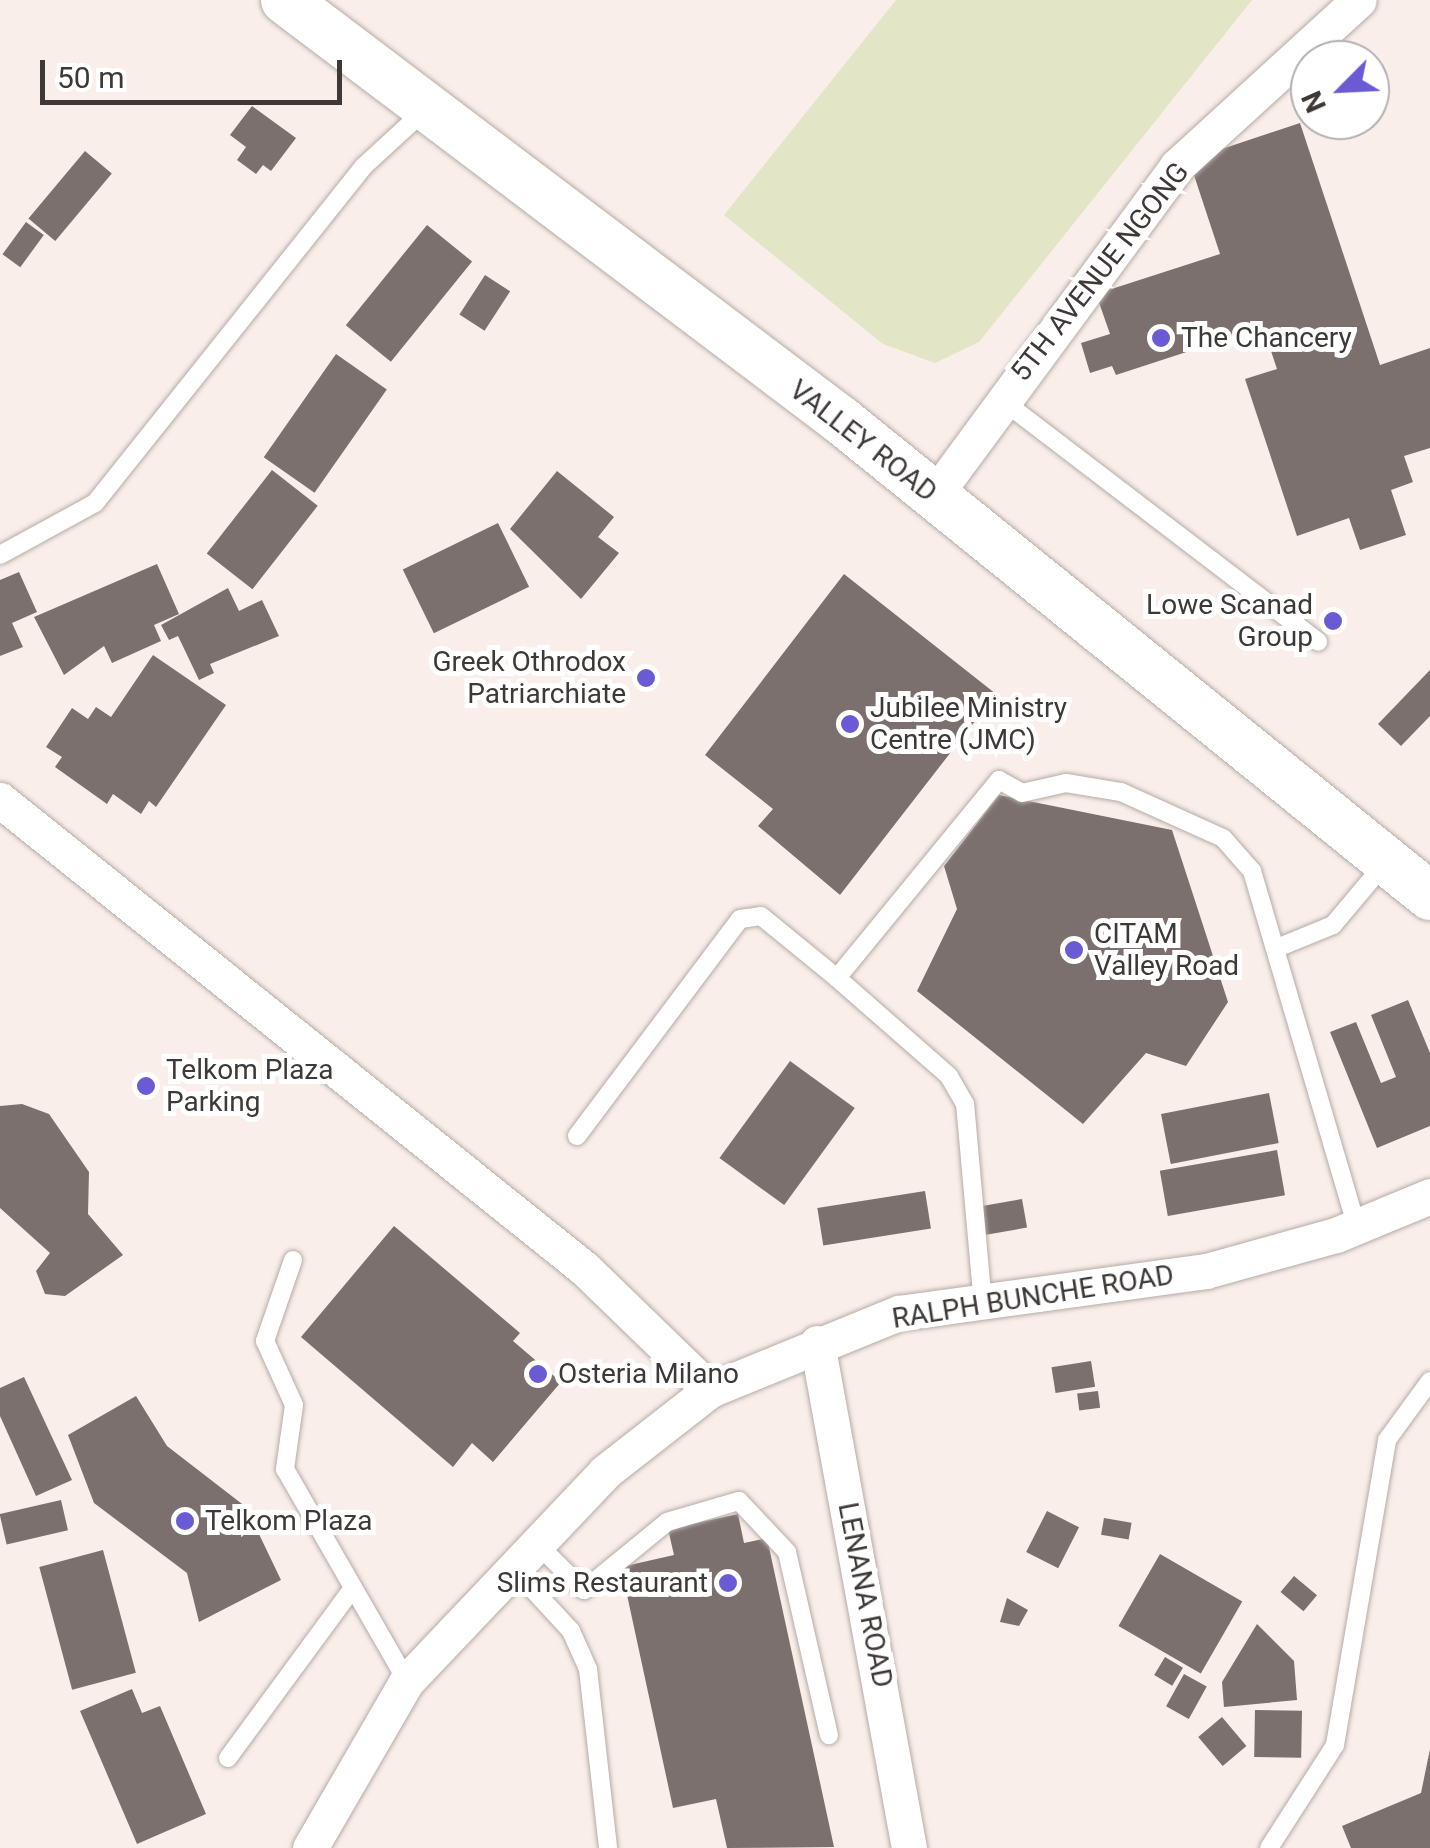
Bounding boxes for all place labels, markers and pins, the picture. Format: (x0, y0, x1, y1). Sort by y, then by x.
place label: The Chancery (1181, 321, 1352, 355)
marker: The Chancery (1150, 327, 1172, 349)
place label: Lowe Scanad Group (1146, 588, 1313, 654)
marker: Lowe Scanad Group (1322, 610, 1344, 632)
place label: Greek Othrodox Patriarchiate (432, 645, 626, 711)
marker: Greek Othrodox Patriarchiate (635, 667, 657, 689)
place label: Jubilee Ministry Centre (JMC) (870, 691, 1067, 757)
marker: Jubilee Ministry Centre (JMC) (839, 713, 861, 735)
place label: CITAM Valley Road (1094, 917, 1239, 983)
marker: CITAM Valley Road (1063, 939, 1085, 961)
place label: Telkom Plaza Parking (166, 1053, 333, 1119)
marker: Telkom Plaza Parking (135, 1075, 157, 1097)
place label: Osteria Milano (558, 1357, 739, 1391)
marker: Osteria Milano (527, 1363, 549, 1385)
place label: Telkom Plaza (205, 1504, 372, 1538)
marker: Telkom Plaza (174, 1510, 196, 1532)
place label: Slims Restaurant (497, 1566, 708, 1600)
marker: Slims Restaurant (717, 1572, 739, 1594)

